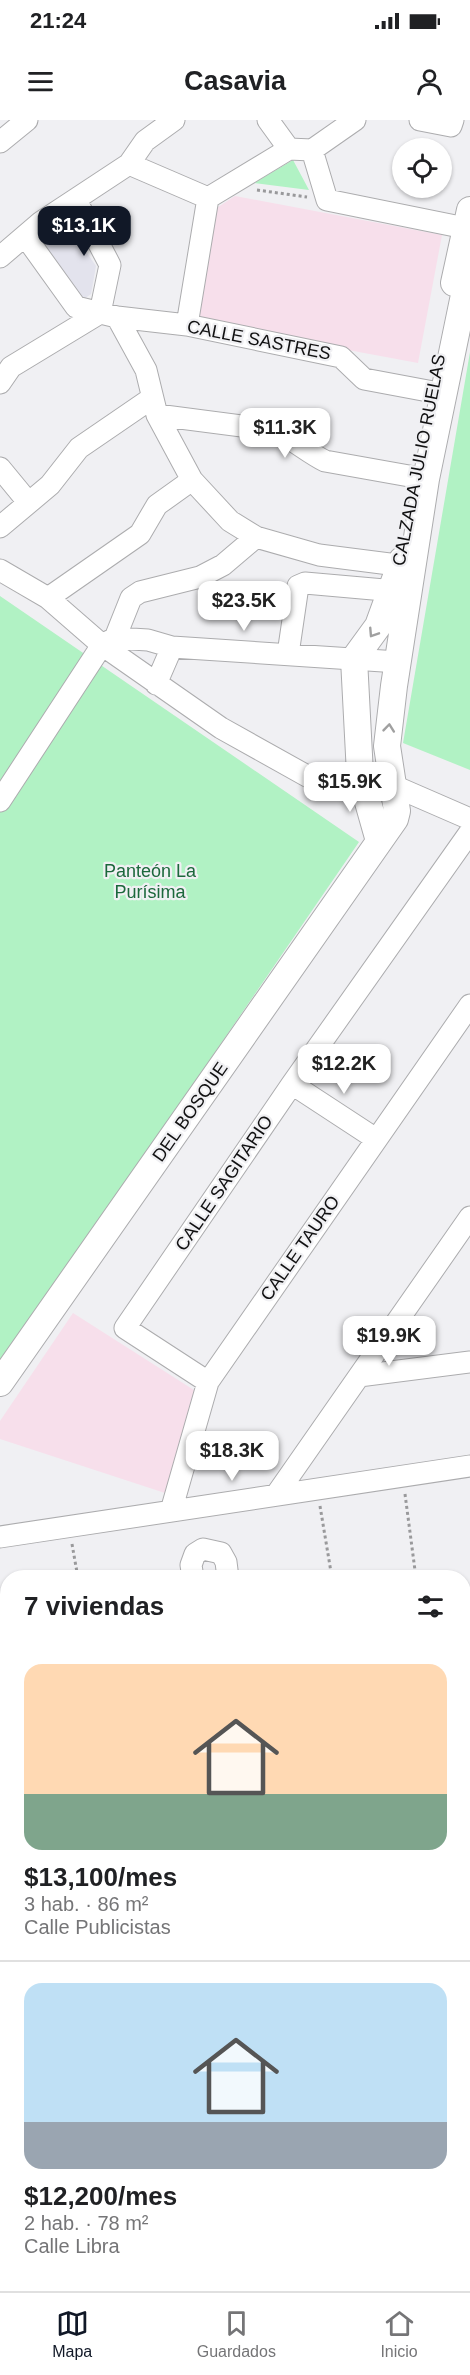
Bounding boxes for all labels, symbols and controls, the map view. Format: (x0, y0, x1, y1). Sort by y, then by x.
text: 21:24 (30, 8, 86, 33)
icon: menu (24, 65, 57, 98)
icon: person (413, 65, 446, 98)
text: Casavia (184, 66, 286, 96)
map controls (392, 138, 452, 198)
button: locate (392, 138, 452, 198)
pin: $13.1K (35, 206, 133, 257)
text: $13.1K (52, 214, 116, 236)
street label: CALLE SASTRES (185, 316, 333, 364)
street label: CALZADA JULIO RUELAS (389, 353, 449, 567)
pin: $11.3K (236, 408, 334, 459)
text: $11.3K (253, 416, 317, 438)
pin: $23.5K (195, 581, 293, 632)
text: $23.5K (212, 589, 276, 611)
one-way arrow (369, 627, 380, 638)
one-way arrow (382, 724, 395, 733)
pin: $15.9K (301, 762, 399, 813)
text: $15.9K (318, 770, 382, 792)
park label: Panteón La Purísima (104, 861, 197, 902)
pin: $12.2K (295, 1044, 393, 1095)
text: $12.2K (312, 1052, 376, 1074)
street label: DEL BOSQUE (148, 1059, 232, 1165)
street label: CALLE SAGITARIO (171, 1112, 277, 1254)
street label: CALLE TAURO (256, 1192, 344, 1304)
pin: $19.9K (340, 1316, 438, 1367)
text: $19.9K (357, 1324, 421, 1346)
pin: $18.3K (183, 1431, 281, 1482)
text: $18.3K (200, 1439, 264, 1461)
icon: filters (414, 1590, 447, 1623)
text: 7 viviendas (24, 1591, 164, 1621)
icon: home (182, 1703, 290, 1811)
text: $13,100/mes (24, 1862, 177, 1892)
text: 3 hab. · 86 m² (24, 1893, 149, 1915)
text: Calle Publicistas (24, 1916, 171, 1938)
icon: home (182, 2022, 290, 2130)
text: $12,200/mes (24, 2181, 177, 2211)
text: 2 hab. · 78 m² (24, 2212, 149, 2234)
text: Calle Libra (24, 2235, 120, 2257)
tab: Mapa (52, 2307, 92, 2361)
tab: Guardados (197, 2307, 276, 2361)
tab: Inicio (380, 2307, 418, 2361)

